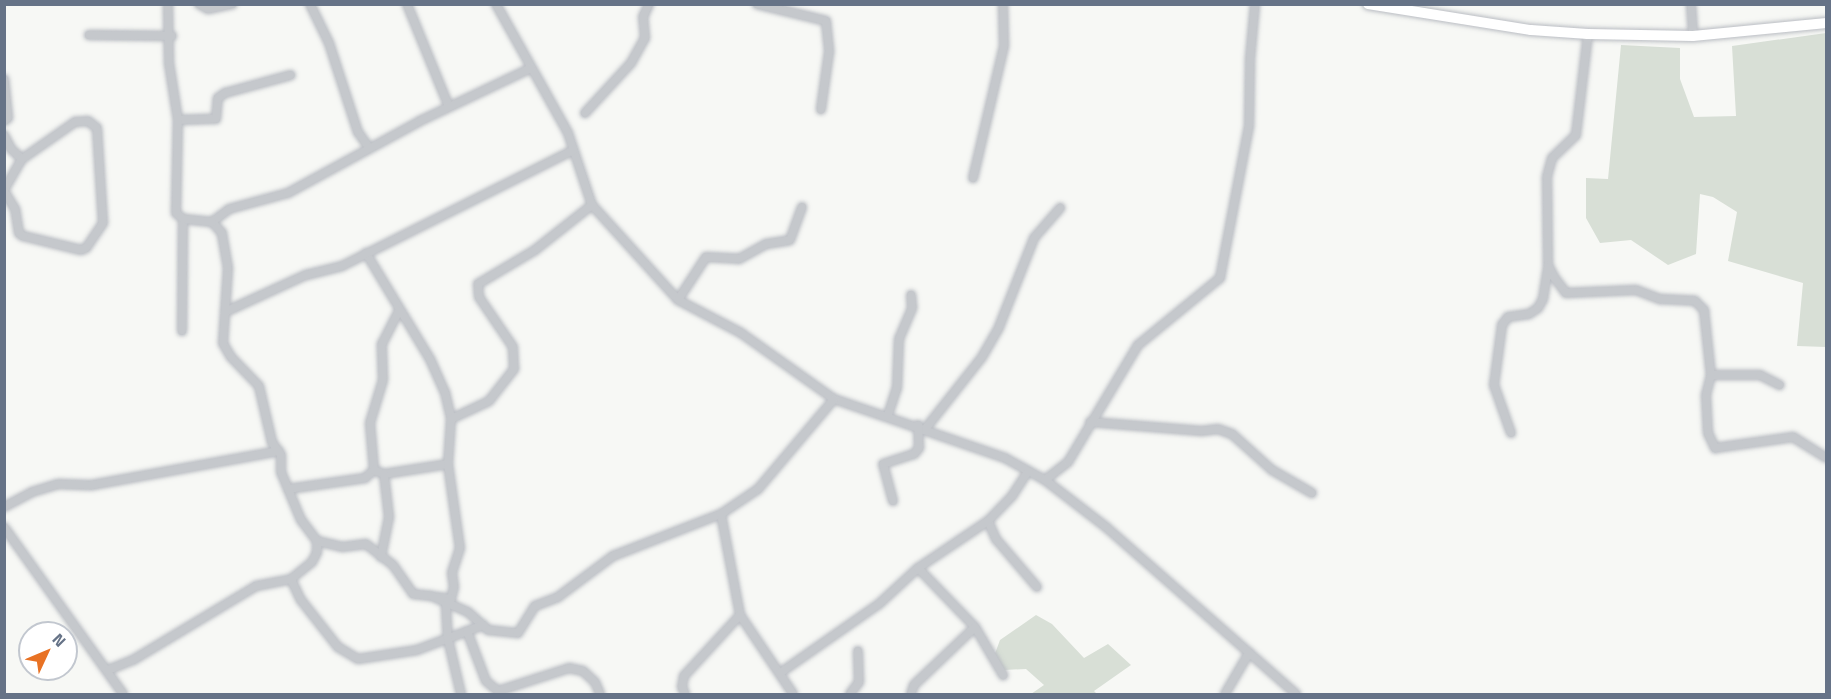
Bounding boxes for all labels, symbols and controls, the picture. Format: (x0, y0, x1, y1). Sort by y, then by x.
north arrow (18, 621, 78, 681)
text: N (47, 628, 72, 652)

